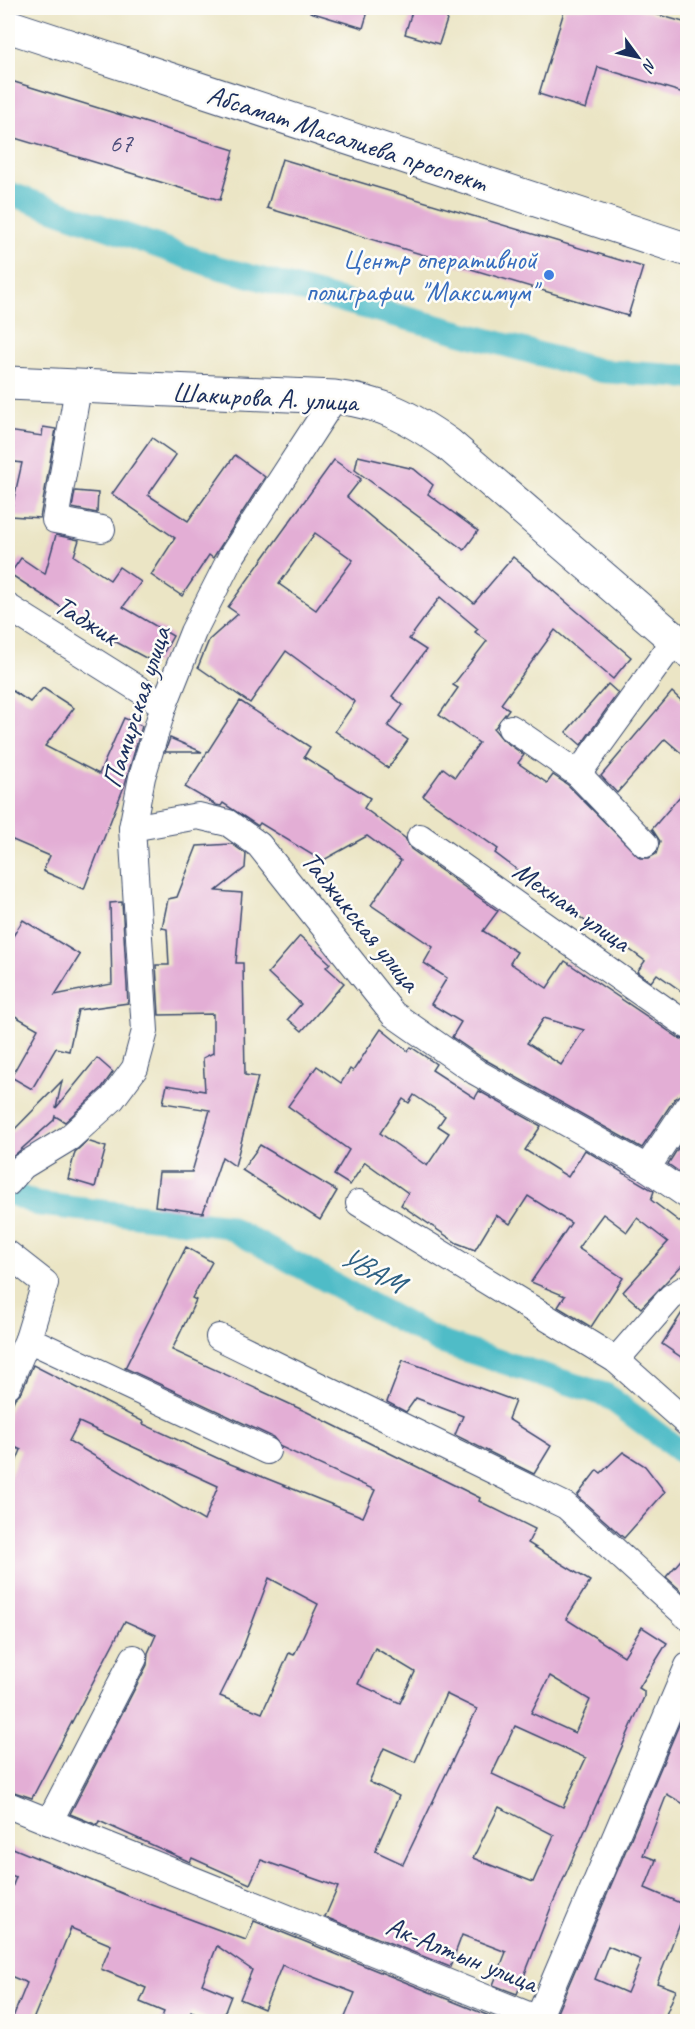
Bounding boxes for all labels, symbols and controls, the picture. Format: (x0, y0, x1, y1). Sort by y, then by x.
north arrow (608, 27, 668, 87)
text: N (637, 55, 661, 77)
street label: Абсамат Масалиева проспект (203, 76, 493, 200)
house number: 67 (109, 127, 134, 160)
place label: Центр оперативной полиграфии "Максимум" (306, 242, 542, 309)
marker: Центр оперативной полиграфии "Максимум" (542, 268, 556, 282)
street label: Шакирова А. улица (171, 375, 361, 419)
street label: Таджик (48, 587, 127, 654)
street label: Памирская улица (94, 620, 179, 792)
street label: Таджикская улица (294, 844, 429, 1000)
street label: Мехнат улица (506, 853, 639, 960)
water label: УВАМ (334, 1237, 416, 1304)
street label: Ак-Алтын улица (381, 1908, 545, 2001)

